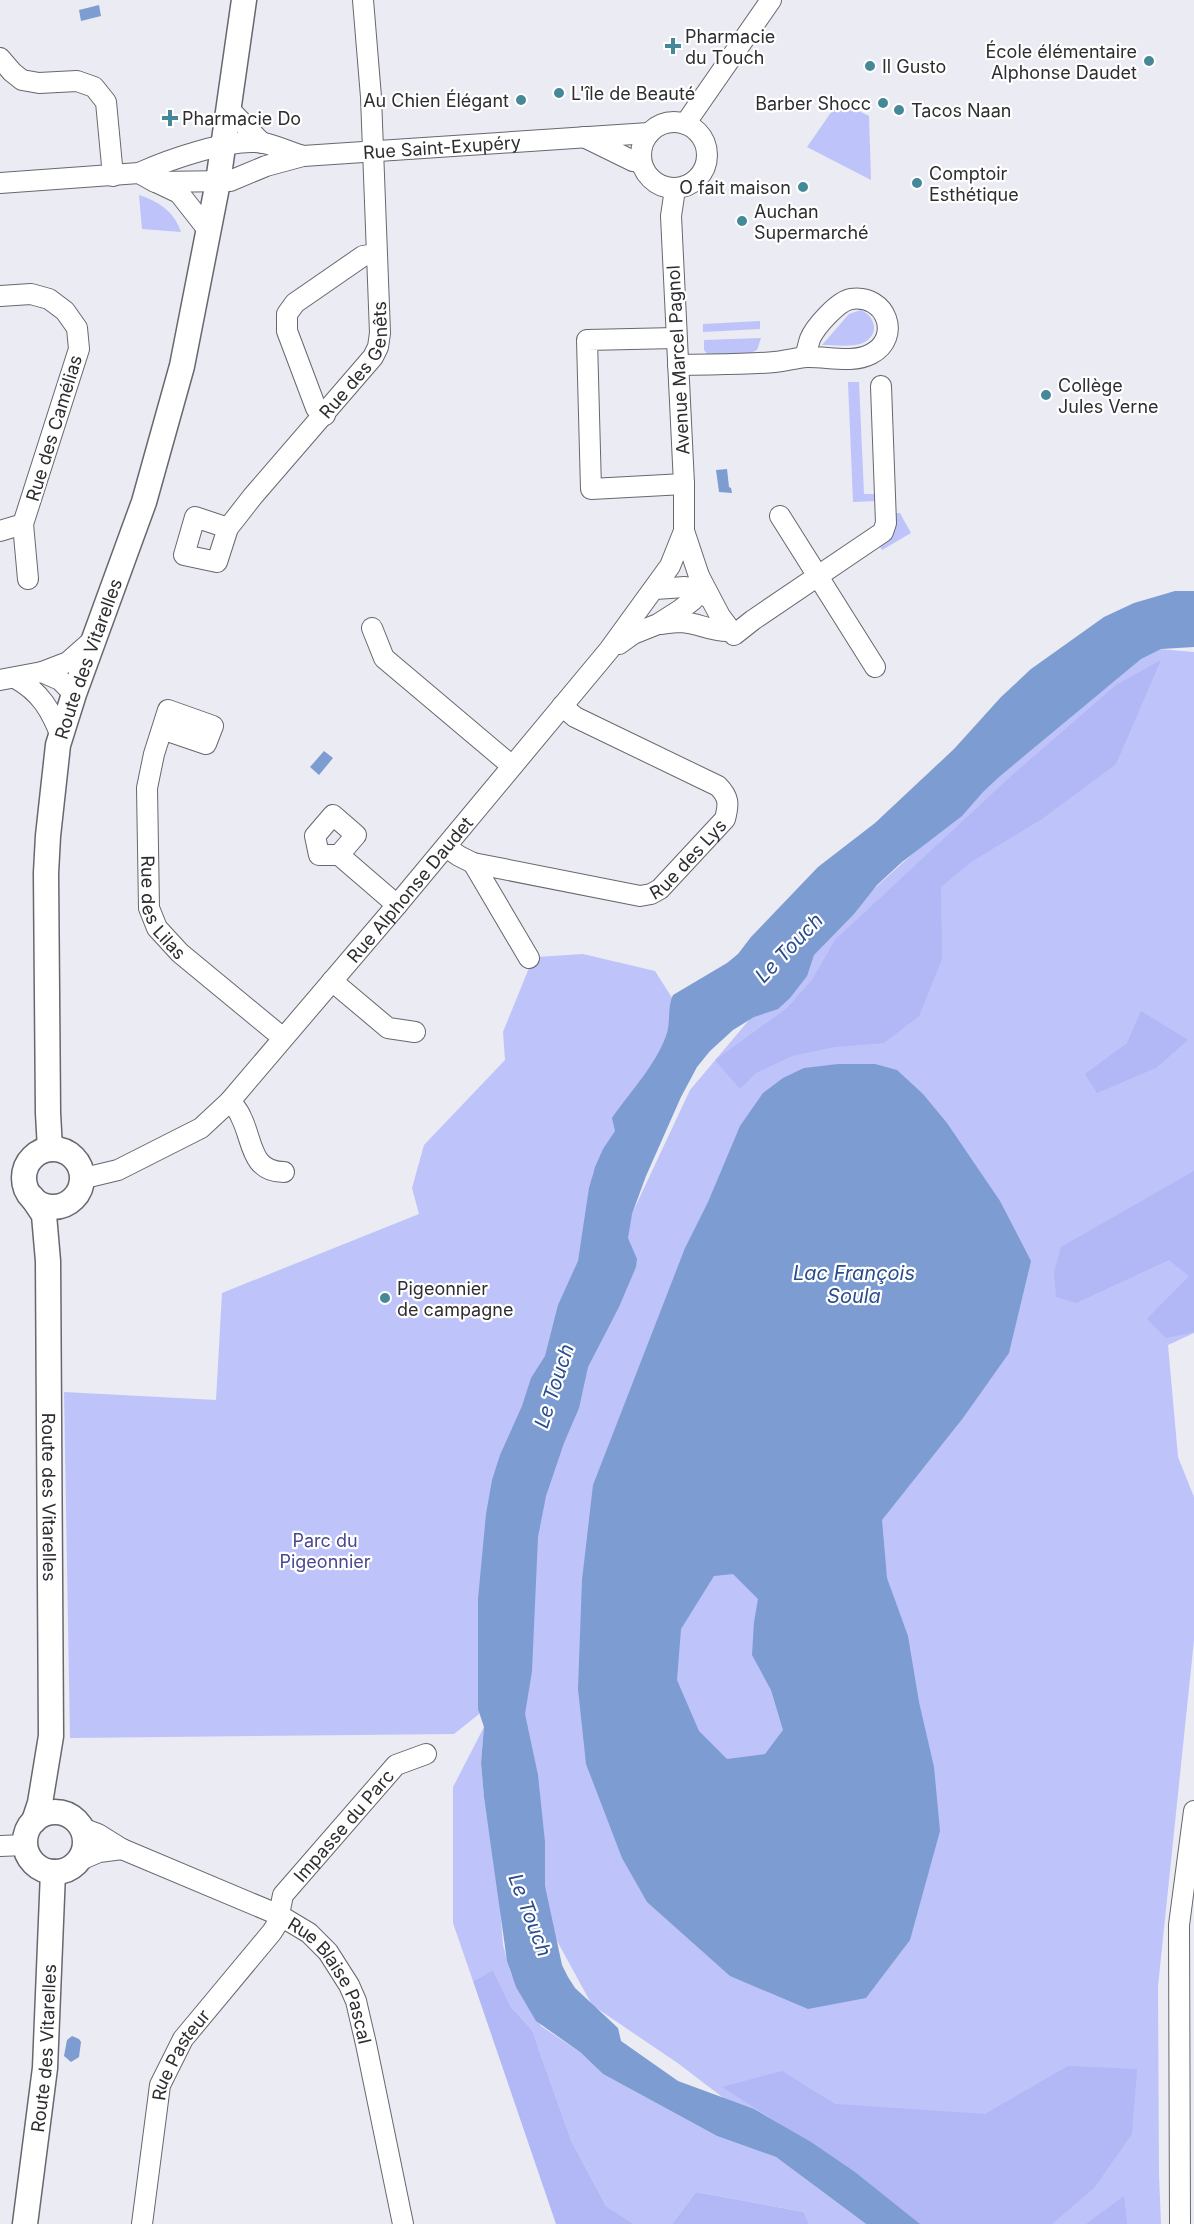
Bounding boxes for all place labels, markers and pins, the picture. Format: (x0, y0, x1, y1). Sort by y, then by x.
place label: Pharmacie du Touch (685, 26, 775, 68)
marker: Pharmacie du Touch (666, 39, 680, 53)
place label: École élémentaire Alphonse Daudet (986, 40, 1137, 83)
marker: École élémentaire Alphonse Daudet (1142, 54, 1156, 68)
place label: Il Gusto (882, 56, 946, 77)
marker: Il Gusto (863, 59, 877, 73)
place label: L'île de Beauté (571, 83, 695, 104)
marker: L'île de Beauté (552, 86, 566, 100)
place label: Au Chien Élégant (363, 89, 509, 111)
marker: Au Chien Élégant (514, 93, 528, 107)
place label: Barber Shocc (755, 93, 871, 114)
marker: Barber Shocc (876, 96, 890, 110)
place label: Tacos Naan (911, 100, 1011, 121)
marker: Tacos Naan (892, 103, 906, 117)
place label: Pharmacie Do (182, 108, 301, 129)
marker: Pharmacie Do (163, 111, 177, 125)
place label: Comptoir Esthétique (929, 163, 1019, 205)
marker: Comptoir Esthétique (910, 176, 924, 190)
place label: O fait maison (679, 177, 791, 198)
marker: O fait maison (796, 180, 810, 194)
place label: Auchan Supermarché (754, 201, 869, 243)
marker: Auchan Supermarché (735, 214, 749, 228)
place label: Collège Jules Verne (1058, 375, 1159, 417)
marker: Collège Jules Verne (1039, 388, 1053, 402)
place label: Pigeonnier de campagne (397, 1278, 513, 1320)
marker: Pigeonnier de campagne (378, 1291, 392, 1305)

